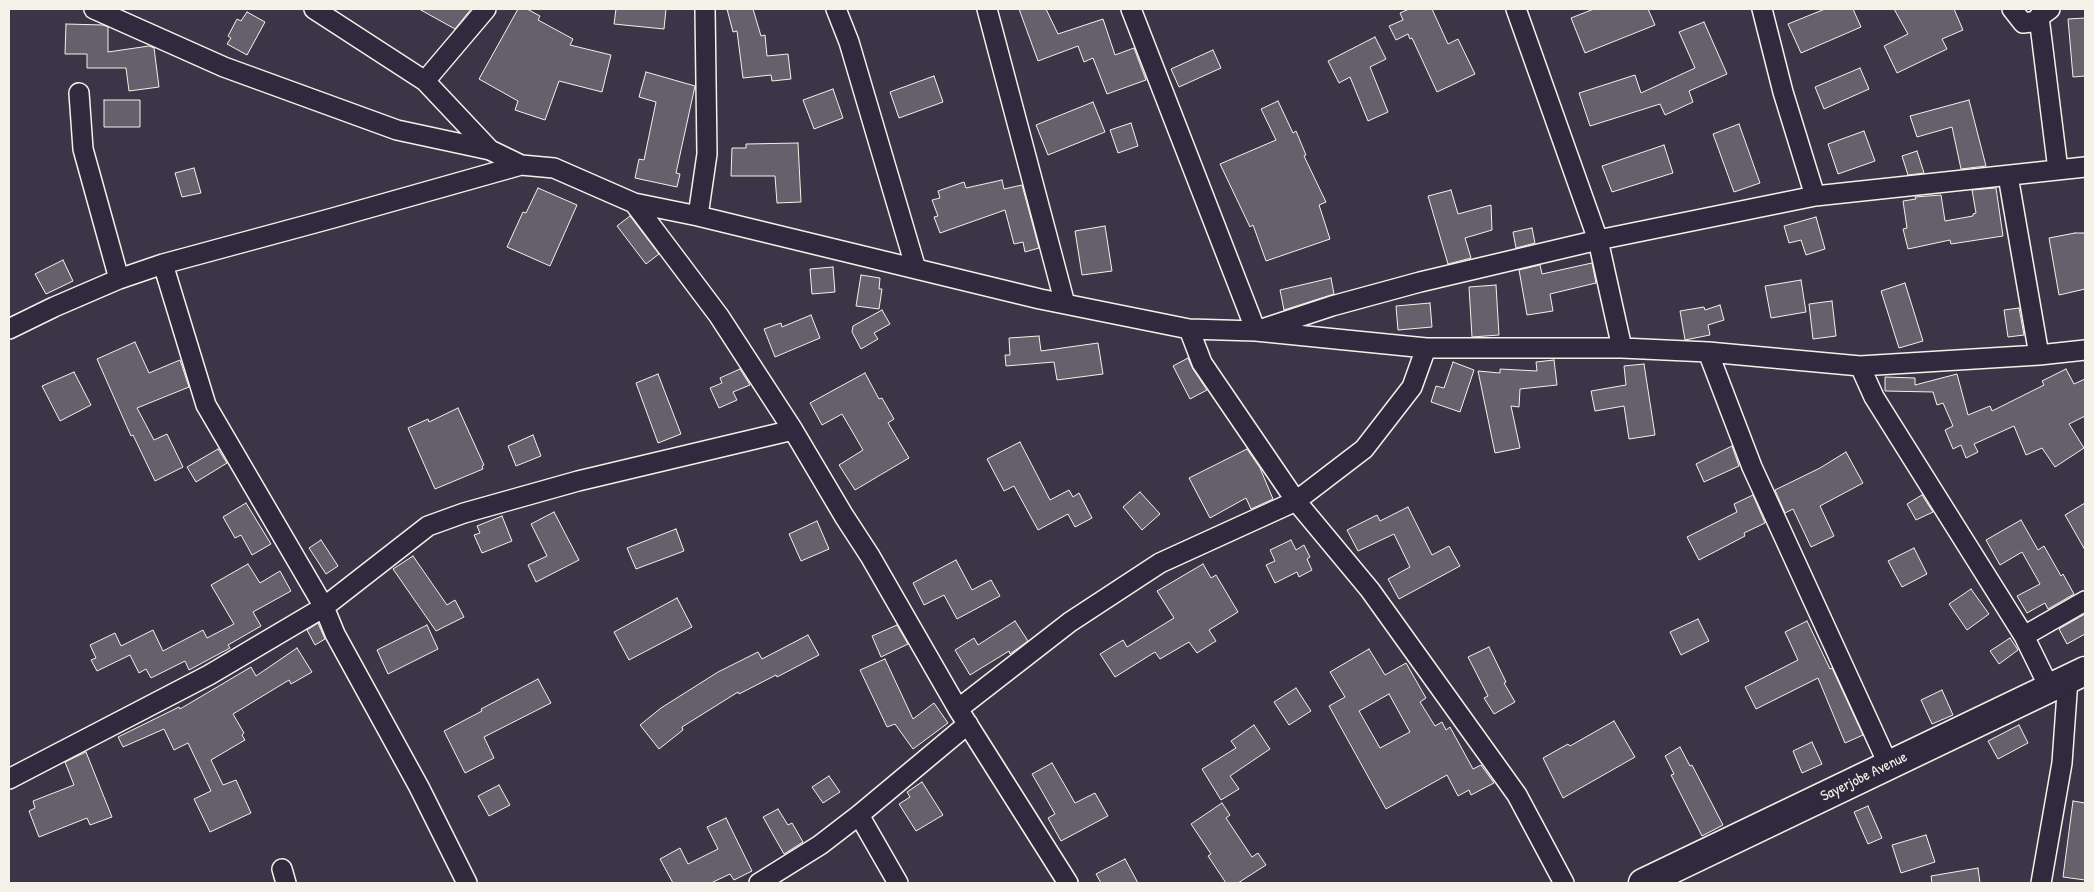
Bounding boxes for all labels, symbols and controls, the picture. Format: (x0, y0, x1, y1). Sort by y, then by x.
street label: Sayerjobe Avenue (1818, 748, 1910, 806)

